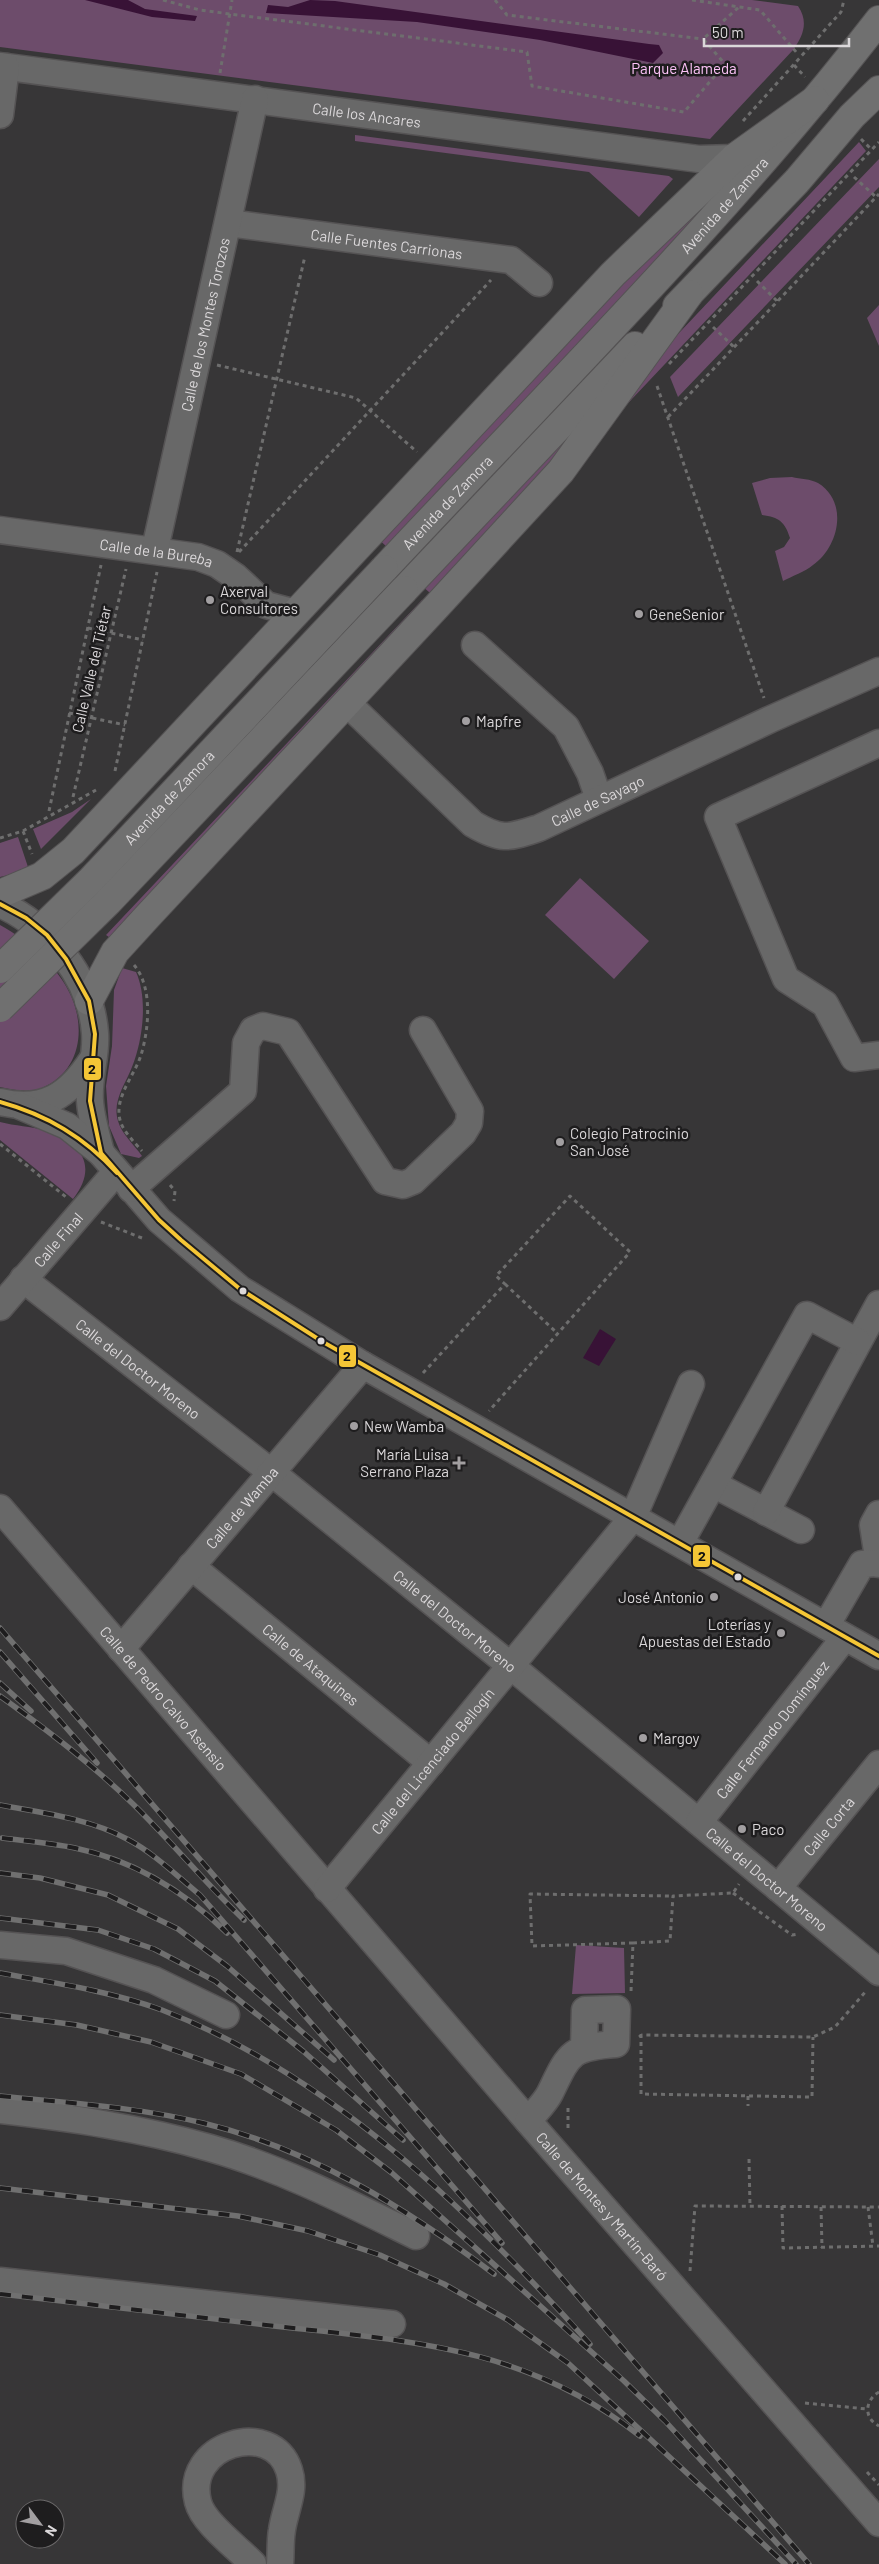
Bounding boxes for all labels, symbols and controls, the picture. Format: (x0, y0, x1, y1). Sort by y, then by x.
scale bar (704, 15, 849, 47)
text: 50 m (712, 23, 744, 41)
park label: Parque Alameda (631, 59, 737, 77)
street label: Calle los Ancares (311, 99, 422, 131)
street label: Avenida de Zamora (676, 153, 772, 257)
street label: Calle Fuentes Carrionas (310, 225, 464, 263)
street label: Calle de los Montes Torozos (177, 236, 233, 413)
street label: Avenida de Zamora (398, 451, 496, 553)
street label: Calle de la Bureba (99, 535, 216, 571)
place label: Axerval Consultores (220, 582, 298, 617)
marker: Axerval Consultores (204, 594, 216, 606)
street label: Calle Valle del Tiétar (68, 603, 114, 734)
place label: GeneSenior (649, 605, 725, 623)
marker: GeneSenior (633, 608, 645, 620)
place label: Mapfre (476, 712, 521, 730)
marker: Mapfre (460, 715, 472, 727)
street label: Avenida de Zamora (120, 746, 218, 848)
street label: Calle de Sayago (548, 771, 647, 830)
line badge: 2 (83, 1057, 102, 1081)
text: 2 (88, 1060, 96, 1077)
place label: Colegio Patrocinio San José (570, 1124, 689, 1159)
marker: Colegio Patrocinio San José (554, 1136, 566, 1148)
street label: Calle Final (30, 1209, 86, 1270)
unlabelled marker (238, 1286, 248, 1296)
street label: Calle del Doctor Moreno (72, 1315, 204, 1423)
unlabelled marker (316, 1336, 326, 1346)
line badge: 2 (338, 1344, 357, 1368)
text: 2 (343, 1347, 351, 1364)
place label: New Wamba (364, 1417, 444, 1435)
marker: New Wamba (348, 1420, 360, 1432)
place label: María Luisa Serrano Plaza (360, 1445, 449, 1480)
marker: María Luisa Serrano Plaza (453, 1457, 465, 1469)
street label: Calle de Wamba (202, 1463, 282, 1552)
line badge: 2 (692, 1544, 711, 1568)
text: 2 (698, 1547, 706, 1564)
street label: Calle del Doctor Moreno (390, 1566, 520, 1676)
unlabelled marker (733, 1572, 743, 1582)
place label: José Antonio (618, 1588, 704, 1606)
marker: José Antonio (708, 1591, 720, 1603)
place label: Loterías y Apuestas del Estado (639, 1615, 771, 1650)
street label: Calle de Ataquines (259, 1620, 363, 1709)
street label: Calle de Pedro Calvo Asensio (97, 1622, 231, 1774)
marker: Loterías y Apuestas del Estado (775, 1627, 787, 1639)
street label: Calle Fernando Domínguez (712, 1656, 832, 1802)
street label: Calle del Licenciado Bellogín (367, 1684, 498, 1838)
place label: Margoy (653, 1729, 700, 1747)
marker: Margoy (637, 1732, 649, 1744)
street label: Calle Corta (799, 1793, 858, 1859)
place label: Paco (752, 1820, 784, 1838)
street label: Calle del Doctor Moreno (703, 1823, 832, 1935)
marker: Paco (736, 1823, 748, 1835)
street label: Calle de Montes y Martín-Baró (533, 2128, 672, 2284)
north arrow (15, 2499, 65, 2549)
text: N (42, 2523, 61, 2540)

